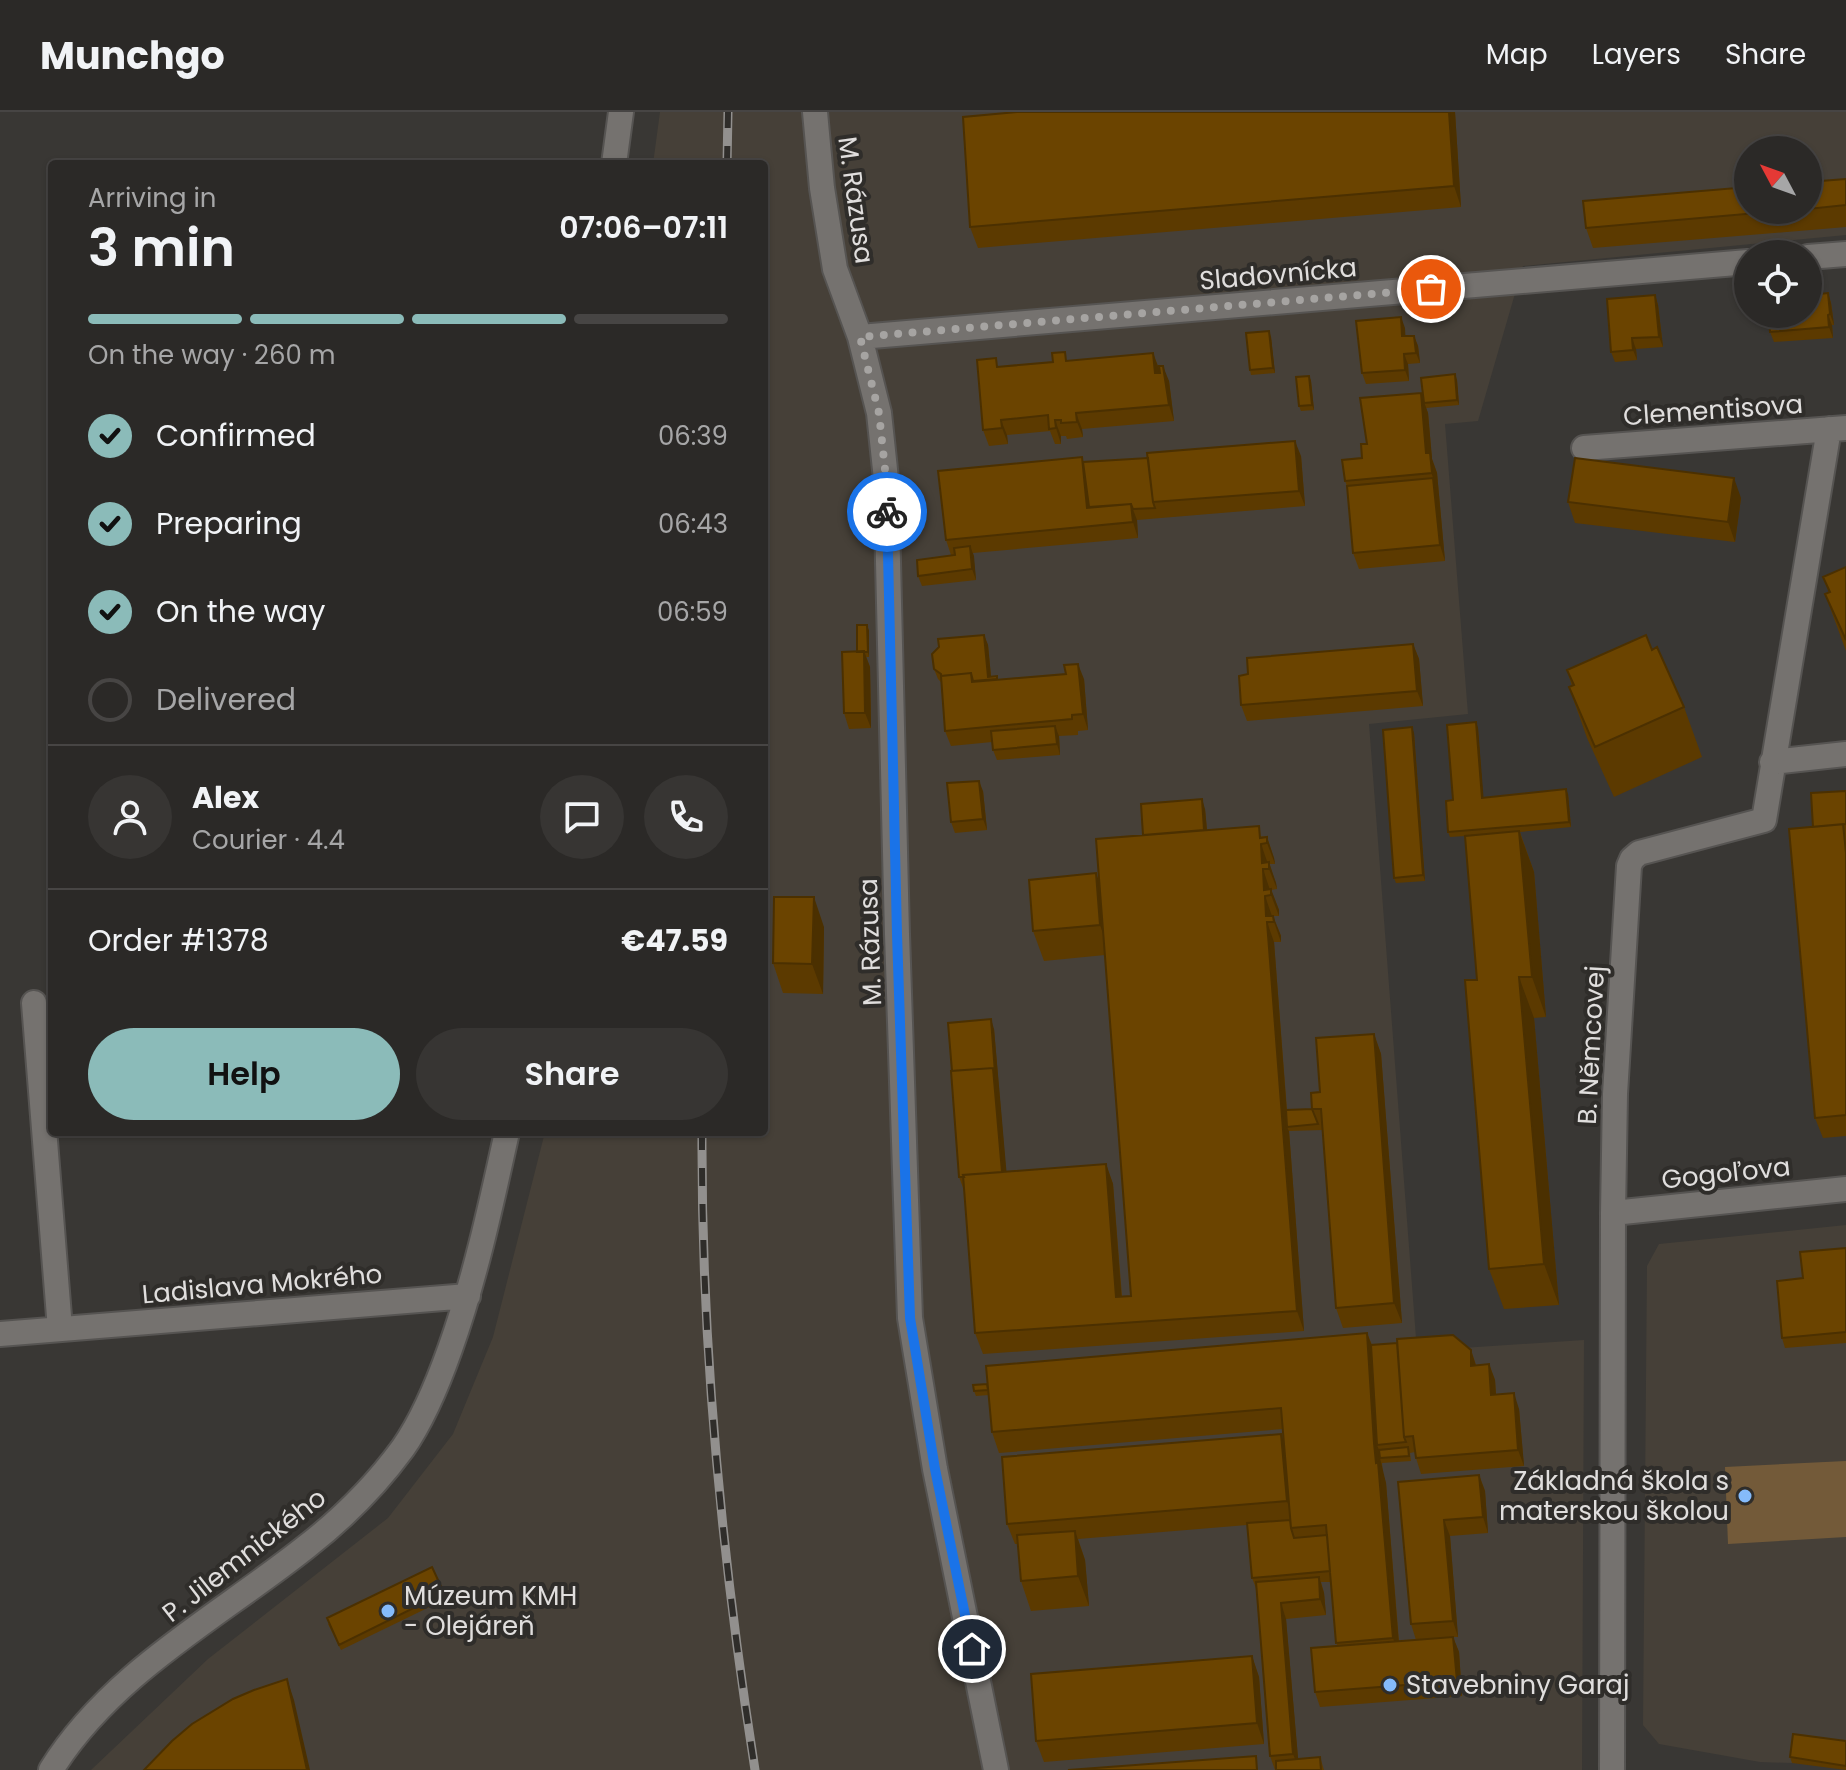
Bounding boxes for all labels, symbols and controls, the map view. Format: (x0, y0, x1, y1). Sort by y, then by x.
text: Munchgo (40, 29, 225, 82)
text: Map (1486, 35, 1548, 74)
text: Layers (1592, 35, 1681, 74)
text: Share (1725, 35, 1806, 74)
street label: M. Rázusa (829, 134, 883, 266)
north arrow (1734, 136, 1822, 224)
map controls (1734, 136, 1822, 328)
text: Arriving in (88, 180, 217, 216)
text: 07:06–07:11 (559, 206, 728, 249)
text: 3 min (88, 211, 235, 284)
button: locate (1734, 240, 1822, 328)
street label: Sladovnícka (1198, 249, 1358, 299)
pin (1397, 255, 1465, 323)
icon: bag (1409, 267, 1453, 311)
text: On the way · 260 m (88, 337, 336, 373)
street label: Clementisova (1622, 386, 1804, 434)
icon: check (88, 414, 132, 458)
text: Confirmed (156, 414, 316, 457)
text: 06:39 (658, 418, 728, 454)
courier (847, 472, 927, 552)
icon: bike (865, 490, 909, 534)
icon: check (88, 502, 132, 546)
text: Preparing (156, 502, 302, 545)
text: 06:43 (658, 506, 728, 542)
icon: check (88, 590, 132, 634)
text: On the way (156, 590, 325, 633)
text: 06:59 (657, 594, 728, 630)
text: Delivered (156, 678, 296, 721)
button: person (88, 775, 172, 859)
button: chat (540, 775, 624, 859)
button: phone (644, 775, 728, 859)
text: Alex (192, 776, 259, 819)
text: Courier · 4.4 (192, 822, 345, 858)
street label: M. Rázusa (850, 878, 890, 1006)
text: Order #1378 (88, 919, 269, 962)
text: €47.59 (621, 919, 728, 962)
street label: B. Němcovej (1569, 965, 1613, 1125)
button: Help (88, 1028, 400, 1120)
button: Share (416, 1028, 728, 1120)
street label: Gogoľova (1660, 1148, 1792, 1198)
street label: Ladislava Mokrého (140, 1256, 384, 1312)
place label: Základná škola s materskou školou (1499, 1463, 1729, 1529)
street label: P. Jilemnického (155, 1480, 333, 1630)
marker: Základná škola s materskou školou (1736, 1487, 1754, 1505)
place label: Múzeum KMH - Olejáreň (404, 1578, 577, 1644)
marker: Múzeum KMH - Olejáreň (379, 1602, 397, 1620)
pin (938, 1615, 1006, 1683)
icon: home (950, 1627, 994, 1671)
place label: Stavebniny Garaj (1406, 1667, 1629, 1703)
marker: Stavebniny Garaj (1381, 1676, 1399, 1694)

